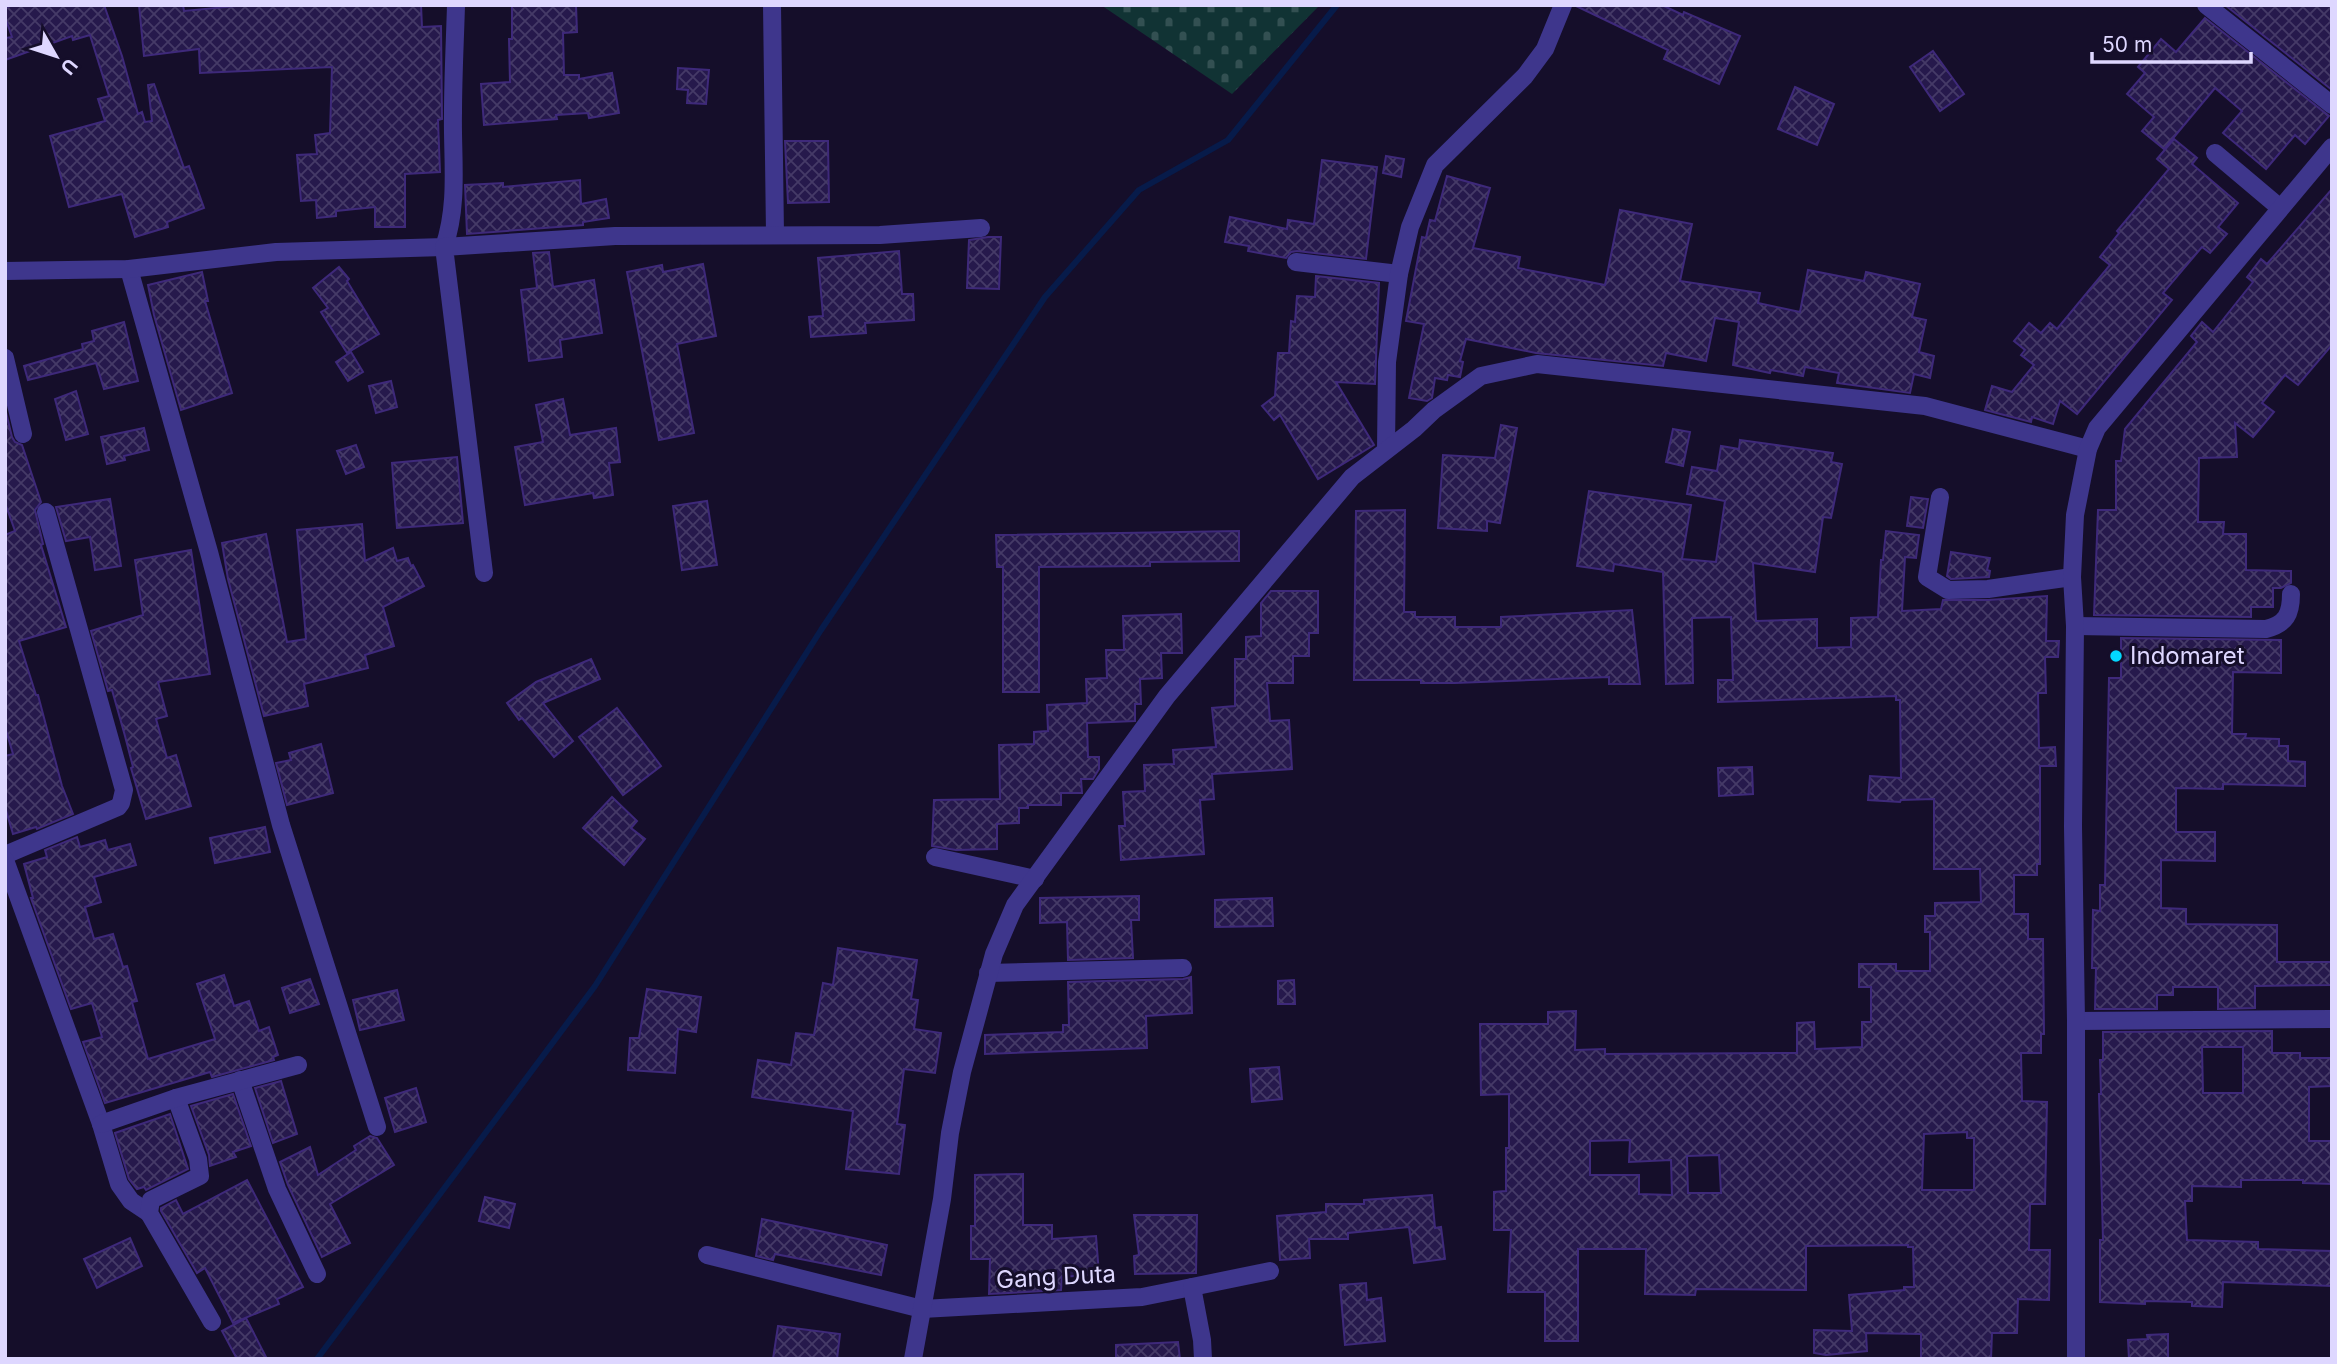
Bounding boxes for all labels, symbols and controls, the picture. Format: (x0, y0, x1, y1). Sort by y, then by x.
north arrow (21, 21, 91, 91)
scale bar (2092, 21, 2251, 65)
text: 50 m (2102, 32, 2152, 57)
text: U (56, 54, 82, 79)
place label: Indomaret (2130, 641, 2245, 670)
marker: Indomaret (2108, 648, 2124, 664)
street label: Gang Duta (995, 1259, 1117, 1294)

